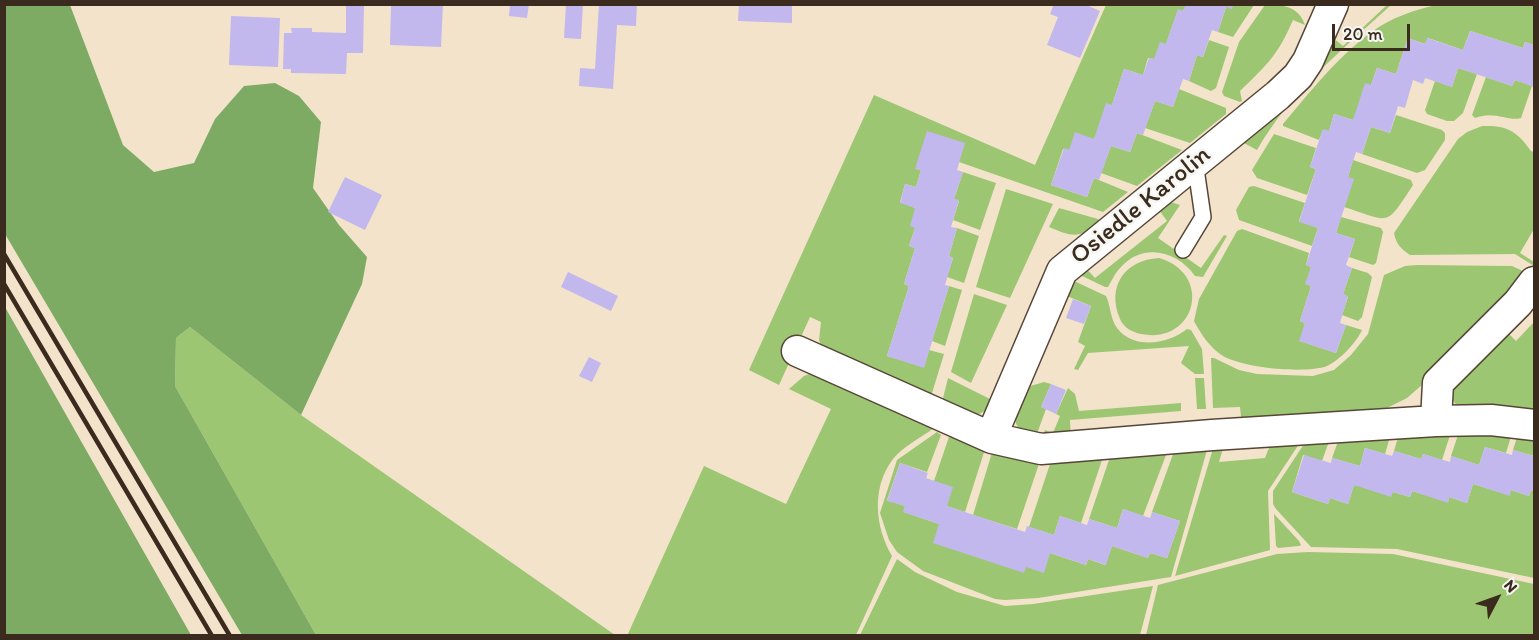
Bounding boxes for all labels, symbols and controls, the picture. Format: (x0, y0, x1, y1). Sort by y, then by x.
scale bar (1335, 12, 1413, 50)
text: 20 m (1343, 23, 1383, 45)
street label: Osiedle Karolin (1065, 140, 1217, 272)
north arrow (1467, 568, 1527, 628)
text: N (1500, 576, 1522, 596)

